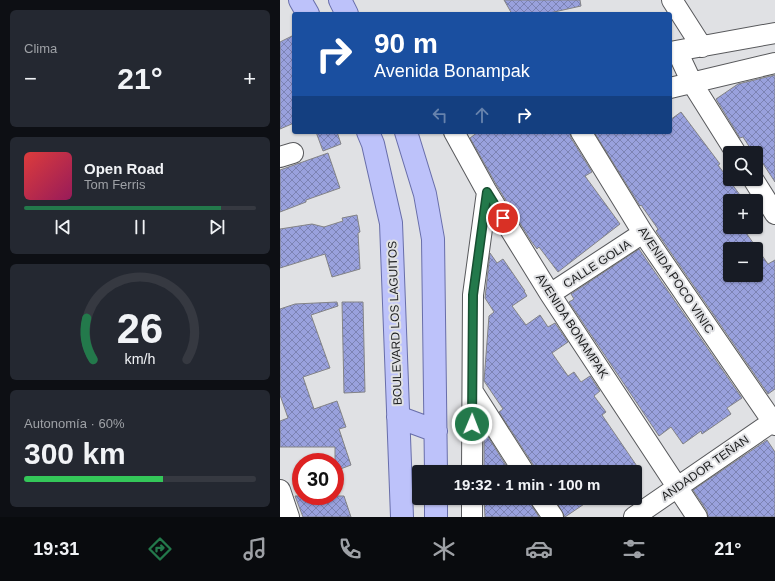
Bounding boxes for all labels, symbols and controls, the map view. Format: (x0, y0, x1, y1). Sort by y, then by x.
icon: right (308, 28, 360, 80)
text: 90 m (374, 28, 438, 59)
text: Clima (24, 41, 57, 56)
text: Avenida Bonampak (374, 61, 530, 81)
text: 21° (117, 62, 163, 95)
text: − (24, 66, 37, 91)
text: + (243, 66, 256, 91)
icon: left (429, 104, 451, 126)
icon: ahead (471, 104, 493, 126)
icon: right (513, 104, 535, 126)
map controls (723, 146, 763, 282)
button: search (723, 146, 763, 186)
text: Open Road (84, 160, 164, 177)
text: Tom Ferris (84, 177, 145, 192)
button: + (723, 194, 763, 234)
pin (486, 201, 520, 235)
icon: arrive (492, 207, 514, 229)
icon: previous (52, 216, 74, 238)
icon: pause (129, 216, 151, 238)
icon: next (206, 216, 228, 238)
street label: AVENIDA POCO VINIC (635, 224, 717, 336)
street label: CALLE GOLIA (560, 237, 634, 291)
street label: BOULEVARD LOS LAGUITOS (385, 241, 405, 405)
button: − (723, 242, 763, 282)
street label: AVENIDA BONAMPAK (533, 271, 611, 381)
text: 26 (117, 305, 163, 352)
text: km/h (125, 350, 156, 366)
position arrow (451, 403, 493, 445)
text: Autonomía · 60% (24, 416, 124, 431)
street label: ANDADOR TEÑAN (658, 432, 752, 504)
text: 300 km (24, 437, 126, 470)
speed limit sign: 30 (292, 453, 344, 505)
text: 19:32 · 1 min · 100 m (454, 476, 600, 493)
icon: directions (146, 535, 174, 563)
icon: music (241, 535, 269, 563)
icon: phone (336, 535, 364, 563)
icon: climate (430, 535, 458, 563)
icon: car (525, 535, 553, 563)
icon: filters (620, 535, 648, 563)
text: 19:31 (33, 539, 79, 559)
text: 21° (714, 539, 742, 559)

